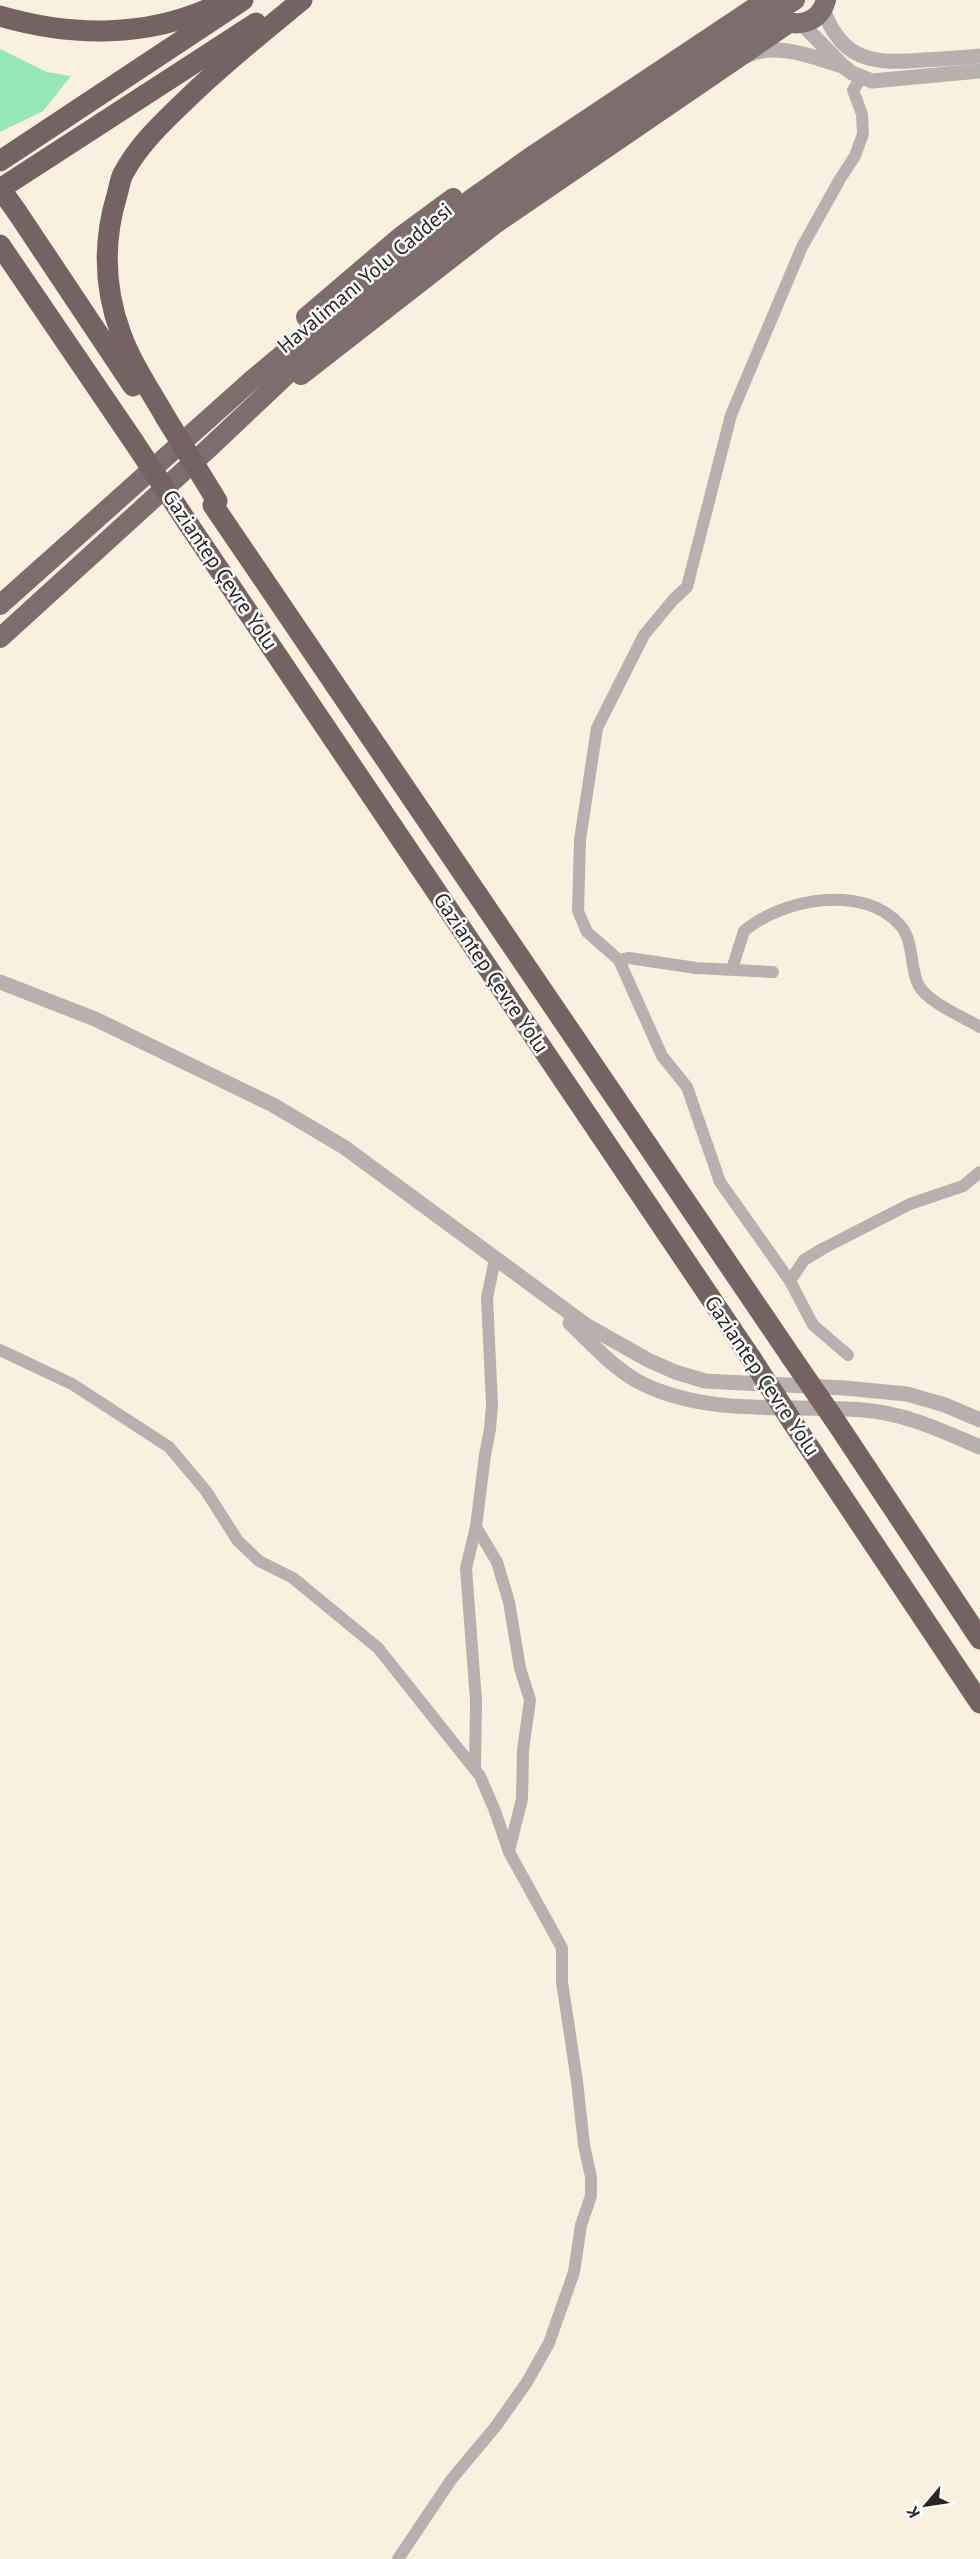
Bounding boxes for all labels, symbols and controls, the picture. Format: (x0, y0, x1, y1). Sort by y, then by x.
street label: Havalimanı Yolu Caddesi (272, 196, 458, 359)
street label: Gaziantep Çevre Yolu (157, 484, 284, 655)
street label: Gaziantep Çevre Yolu (428, 887, 555, 1058)
street label: Gaziantep Çevre Yolu (699, 1290, 826, 1461)
north arrow (896, 2475, 956, 2535)
text: K (902, 2503, 924, 2521)

